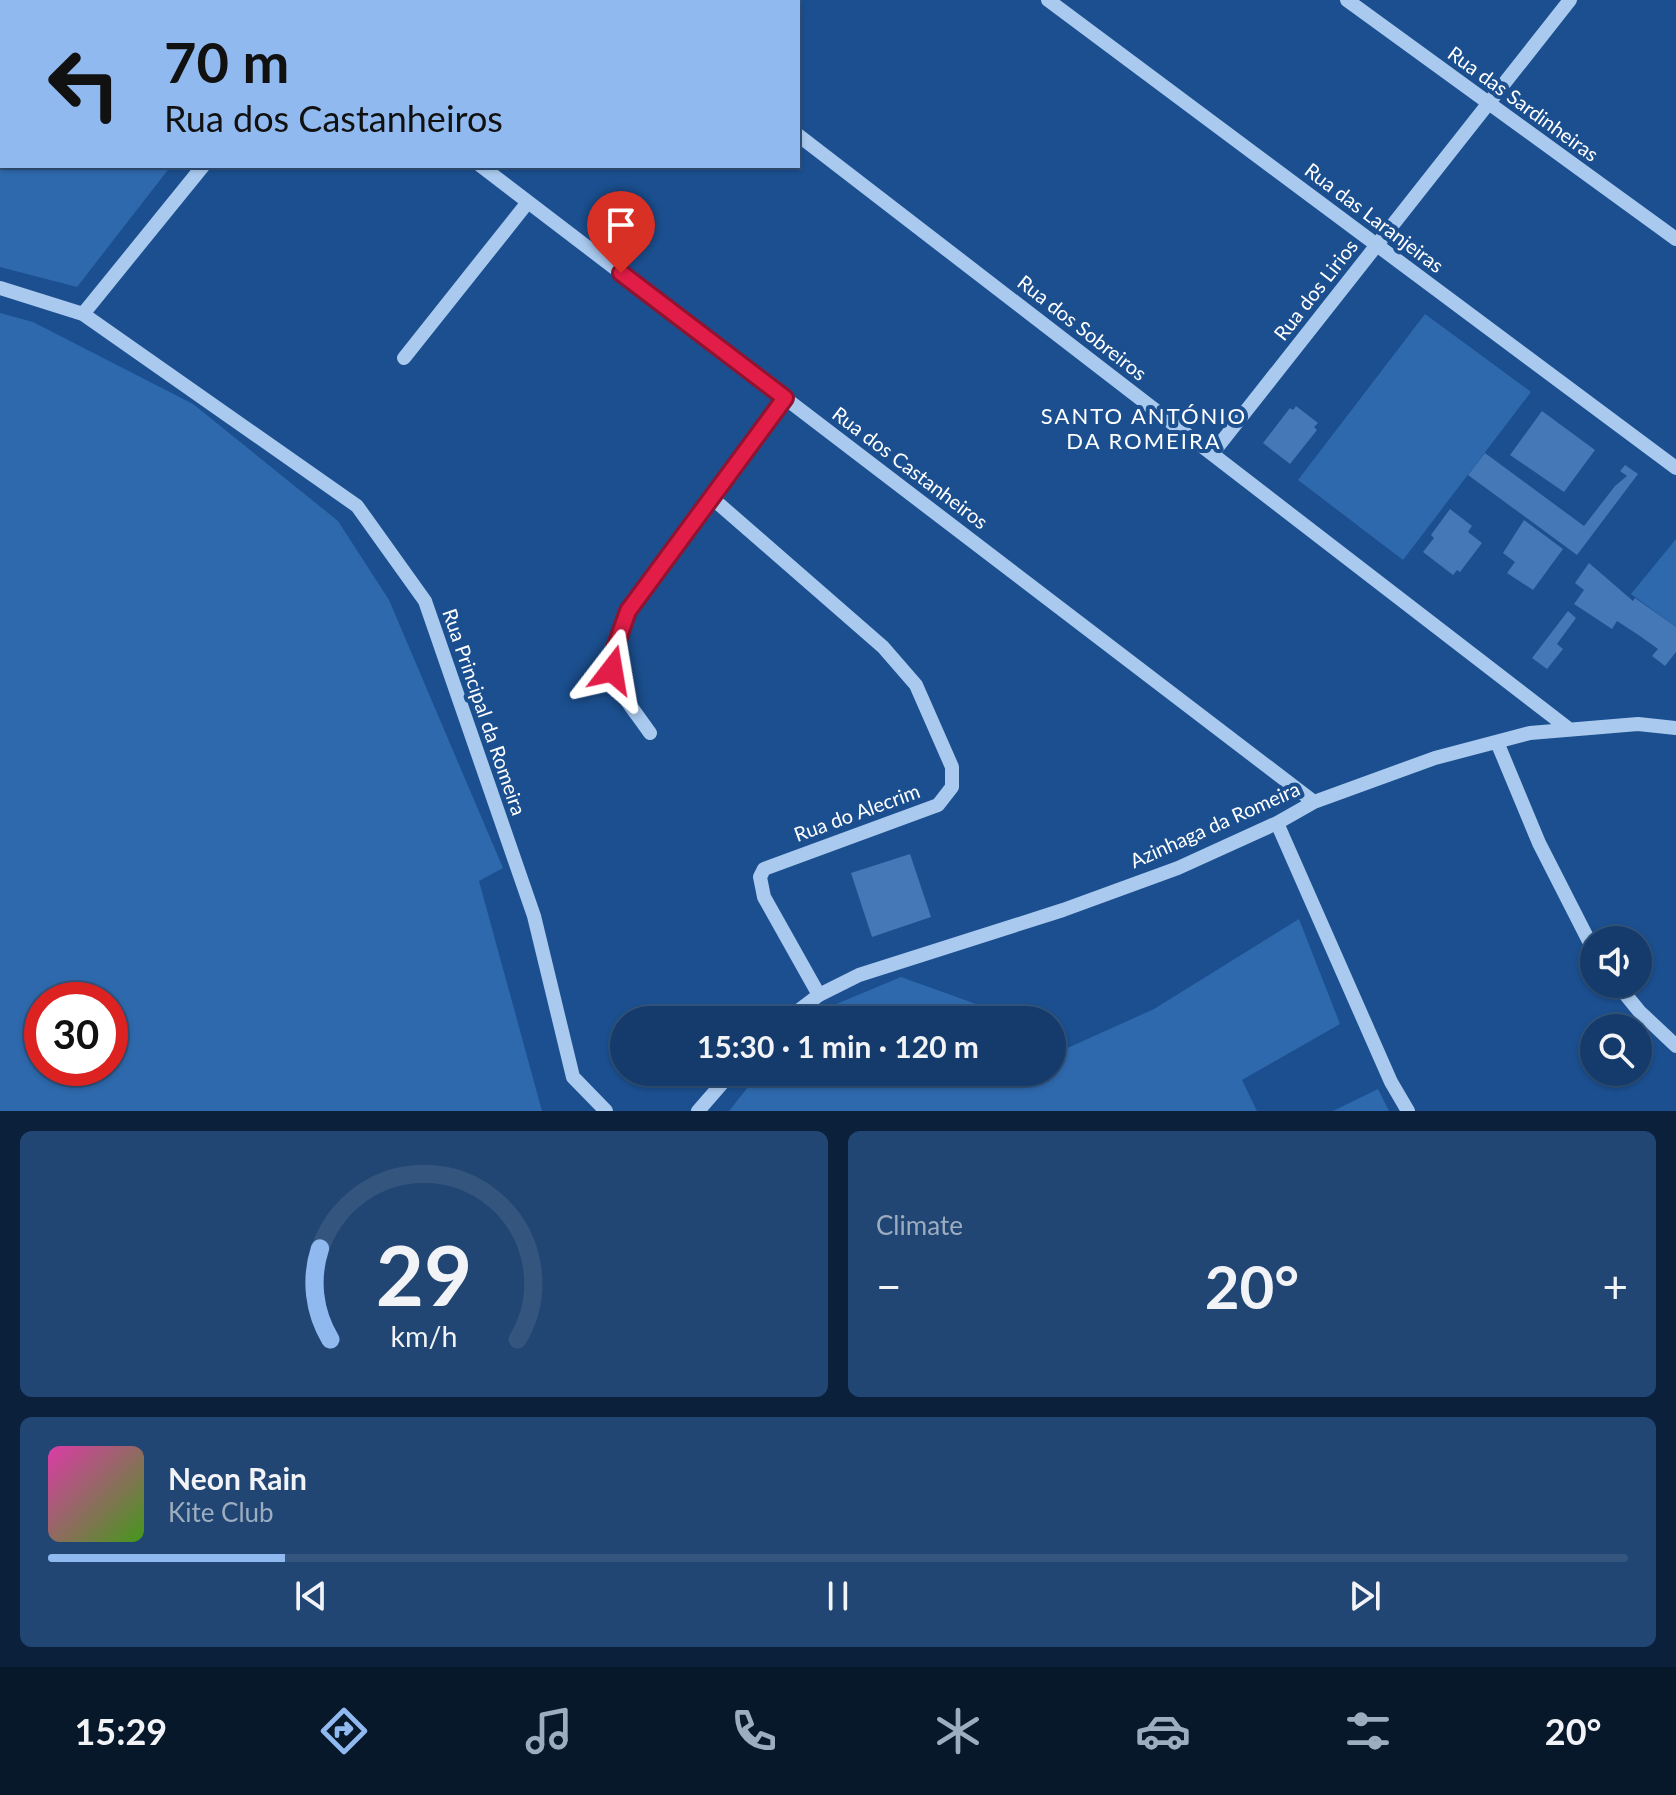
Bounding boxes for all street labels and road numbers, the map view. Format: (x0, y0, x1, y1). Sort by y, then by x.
street label: Rua das Sardinheiras (1444, 41, 1604, 166)
street label: Rua das Laranjeiras (1300, 157, 1449, 277)
street label: Rua dos Lirios (1268, 234, 1362, 345)
street label: Rua dos Sobreiros (1013, 269, 1152, 385)
street label: Rua dos Castanheiros (828, 401, 993, 533)
street label: Rua Principal da Romeira (438, 605, 532, 818)
street label: Azinhaga da Romeira (1126, 776, 1303, 872)
street label: Rua do Alecrim (790, 778, 923, 846)

